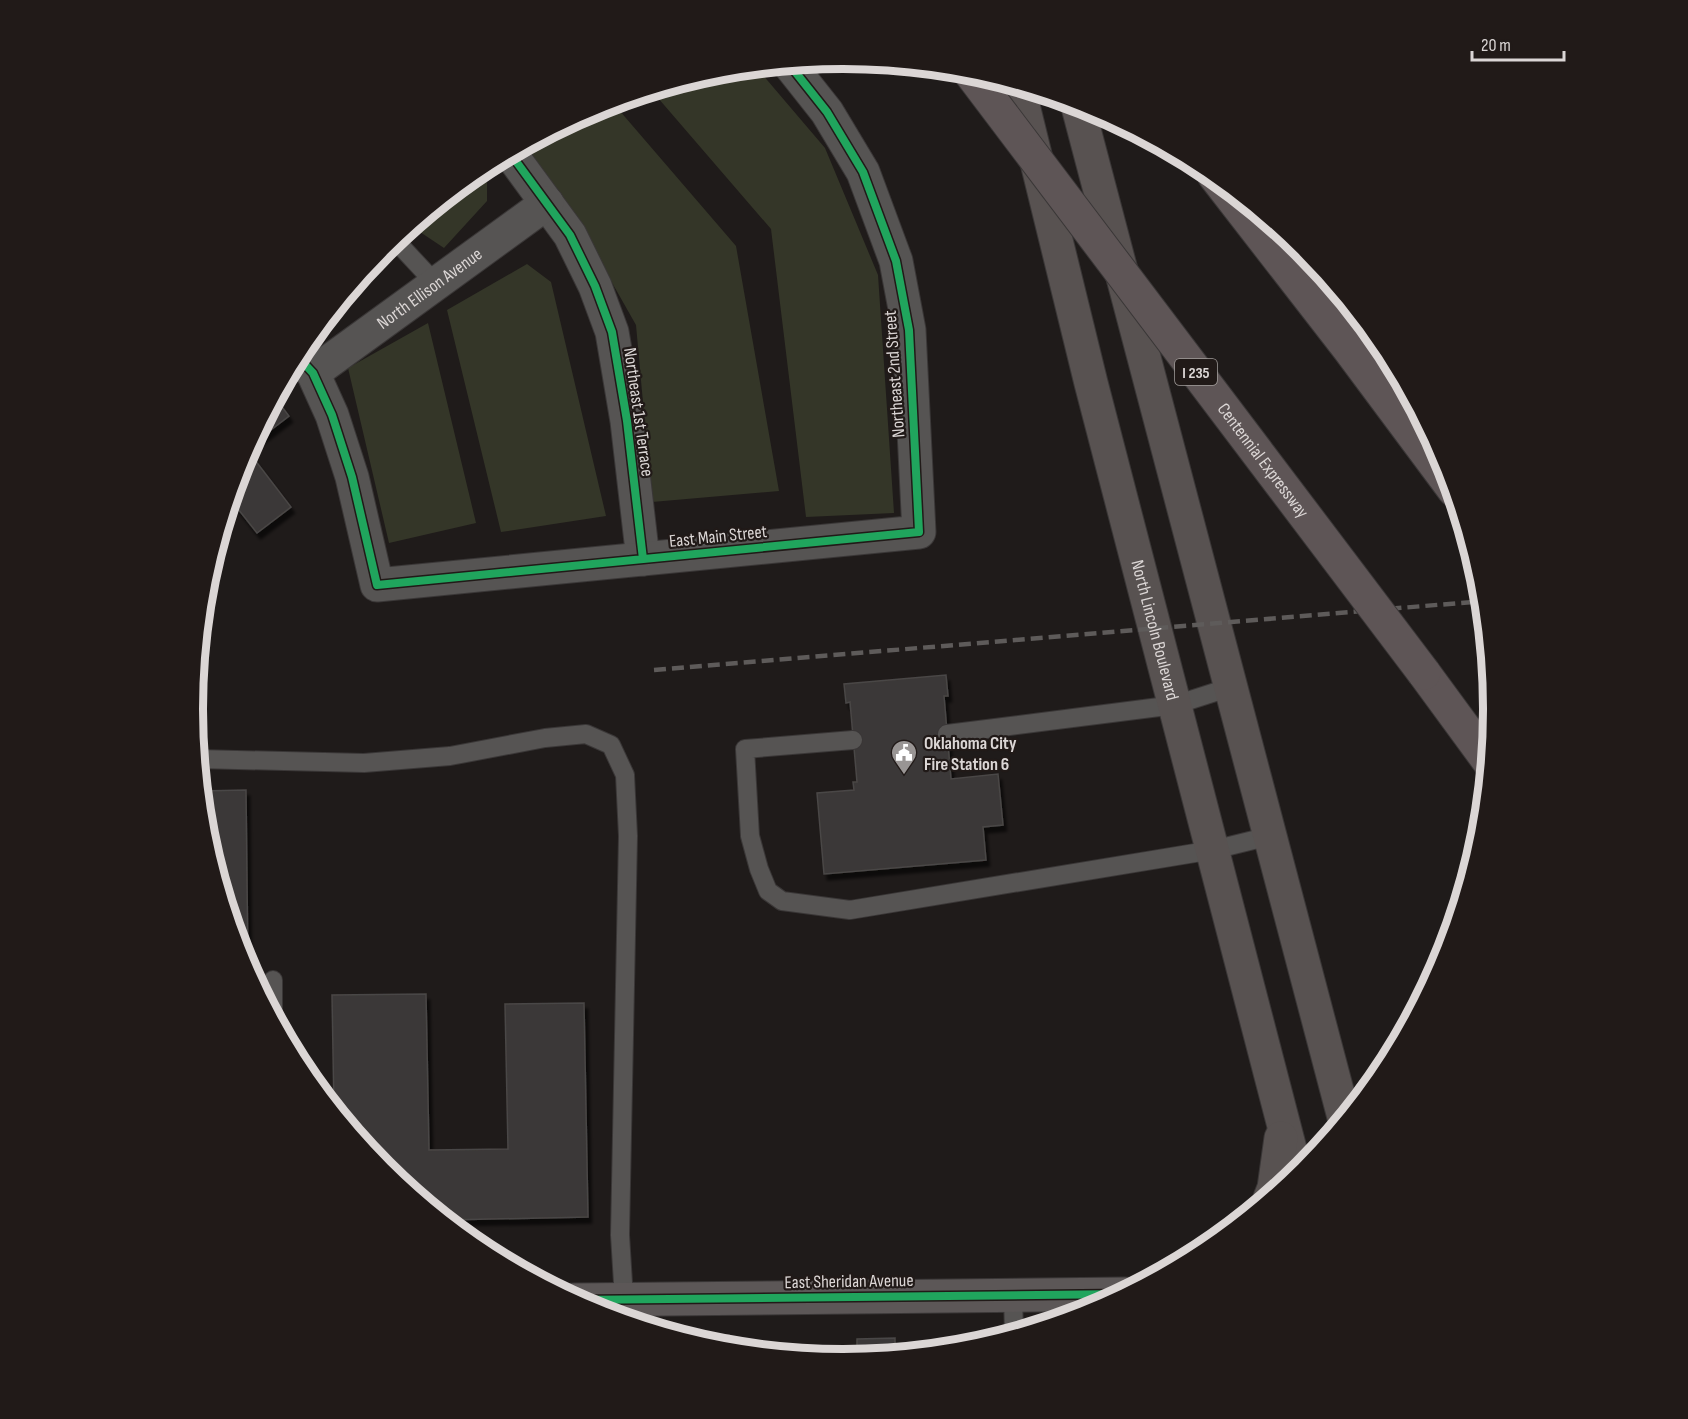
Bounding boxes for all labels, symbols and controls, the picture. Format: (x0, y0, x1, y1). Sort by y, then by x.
scale bar (1472, 24, 1564, 62)
text: 20 m (1481, 35, 1511, 56)
street label: North Ellison Avenue (373, 244, 486, 334)
street label: Northeast 2nd Street (880, 309, 909, 438)
street label: Northeast 1st Terrace (619, 346, 658, 478)
road number: I 235 (1175, 359, 1217, 385)
street label: Centennial Expressway (1213, 399, 1313, 522)
street label: East Main Street (668, 521, 769, 552)
street label: North Lincoln Boulevard (1126, 558, 1183, 702)
place label: Oklahoma City Fire Station 6 (924, 733, 1017, 775)
public building icon: Oklahoma City Fire Station 6 (889, 738, 919, 776)
street label: East Sheridan Avenue (784, 1270, 914, 1293)

